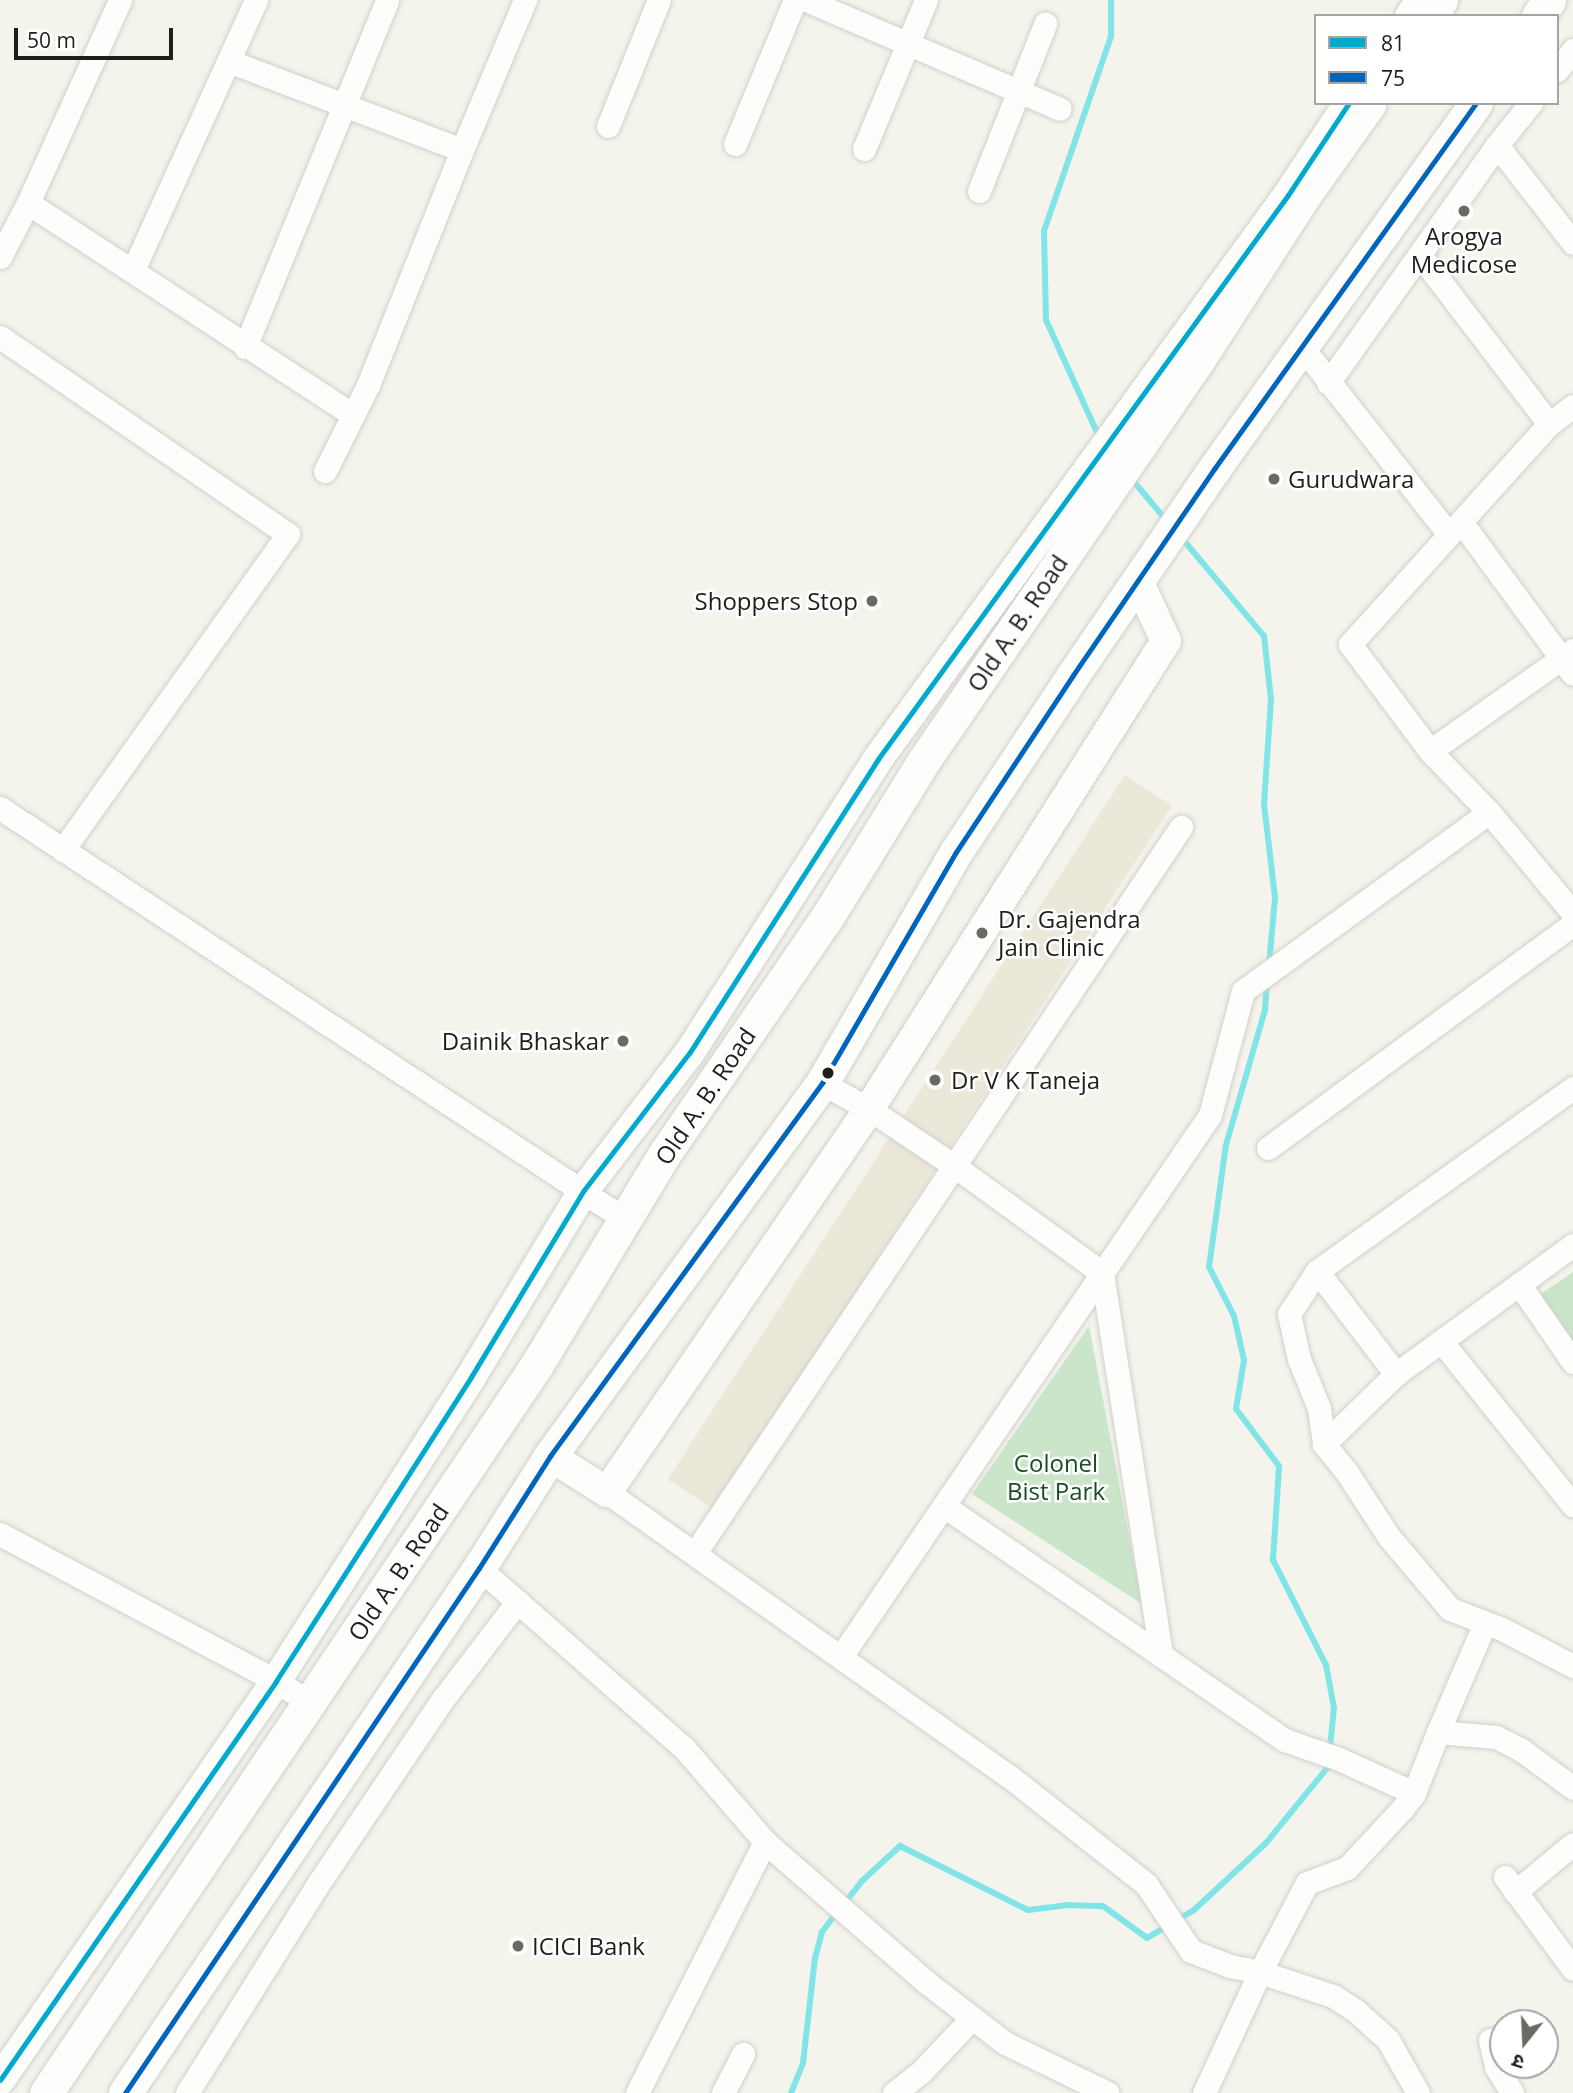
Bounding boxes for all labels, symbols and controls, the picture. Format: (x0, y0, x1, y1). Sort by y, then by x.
scale bar (18, 14, 177, 58)
legend (1314, 14, 1559, 105)
text: 50 m (27, 26, 76, 54)
text: 81 (1381, 29, 1405, 57)
text: 75 (1381, 64, 1405, 92)
marker: Arogya Medicose (1456, 203, 1472, 219)
place label: Arogya Medicose (1411, 222, 1517, 278)
place label: Gurudwara (1288, 465, 1414, 493)
marker: Gurudwara (1266, 471, 1282, 487)
street label: Old A. B. Road (961, 549, 1073, 697)
place label: Shoppers Stop (695, 587, 858, 615)
marker: Shoppers Stop (864, 593, 880, 609)
place label: Dr. Gajendra Jain Clinic (998, 905, 1141, 961)
marker: Dr. Gajendra Jain Clinic (972, 923, 992, 943)
street label: Old A. B. Road (649, 1022, 761, 1170)
place label: Dainik Bhaskar (442, 1027, 609, 1055)
marker: Dainik Bhaskar (615, 1033, 631, 1049)
unlabelled marker (821, 1066, 835, 1080)
place label: Dr V K Taneja (951, 1066, 1100, 1094)
marker: Dr V K Taneja (925, 1070, 945, 1090)
park label: Colonel Bist Park (1007, 1449, 1105, 1505)
street label: Old A. B. Road (342, 1498, 454, 1646)
place label: ICICI Bank (532, 1932, 645, 1960)
marker: ICICI Bank (510, 1938, 526, 1954)
north arrow (1489, 2009, 1559, 2079)
text: उ (1509, 2048, 1527, 2076)

